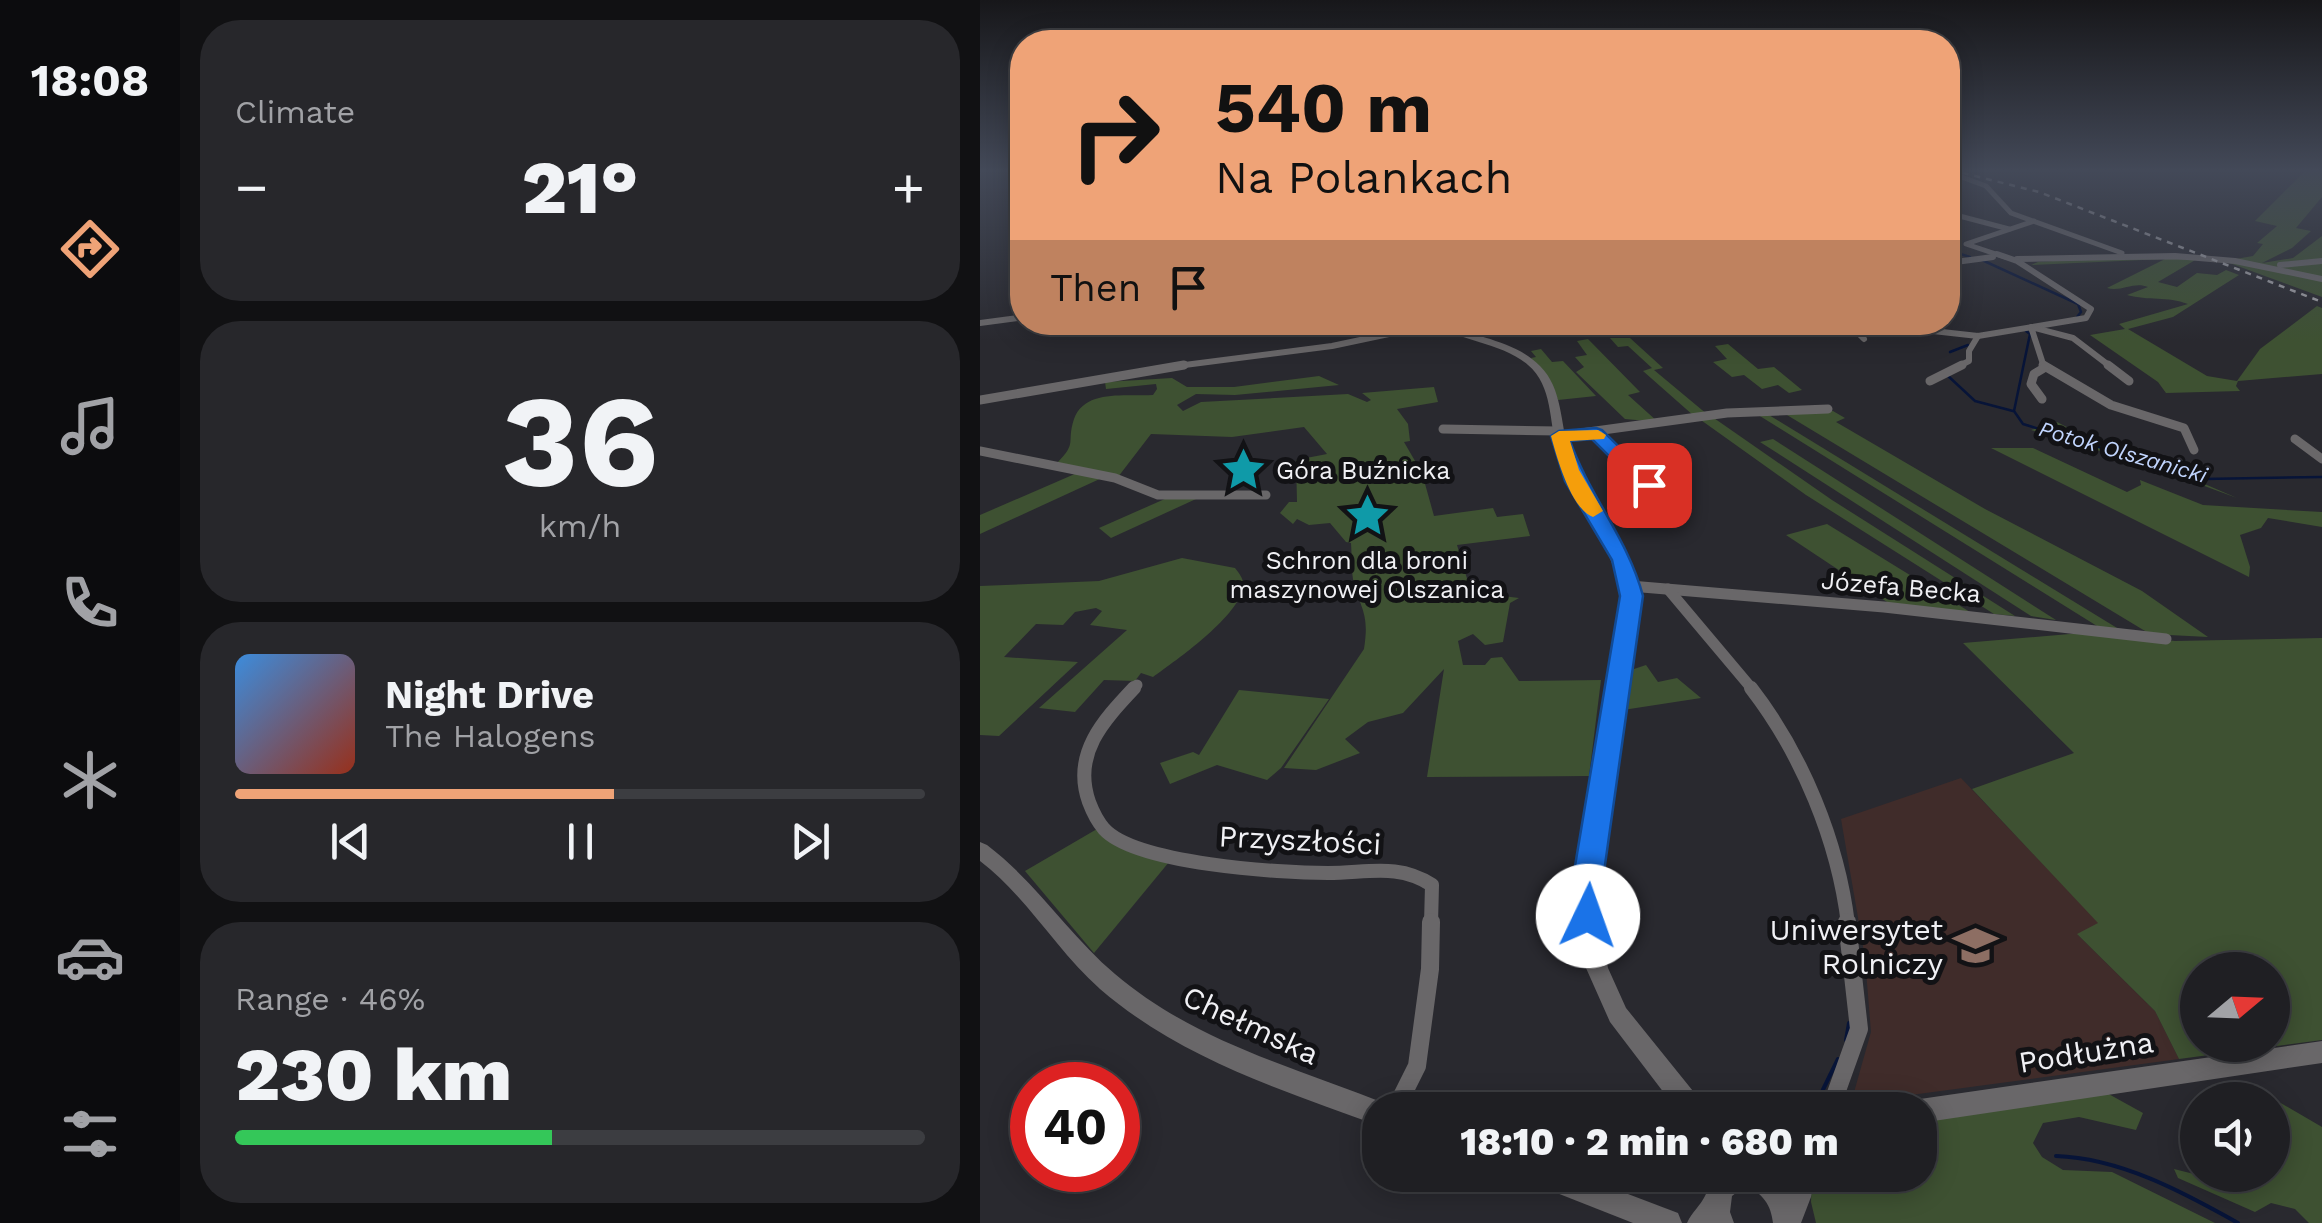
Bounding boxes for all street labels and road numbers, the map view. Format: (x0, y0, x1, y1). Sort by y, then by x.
street label: Józefa Becka (1820, 566, 1982, 608)
street label: Przyszłości (1218, 818, 1382, 862)
street label: Chełmska (1178, 978, 1324, 1072)
street label: Podłużna (2016, 1024, 2156, 1080)

